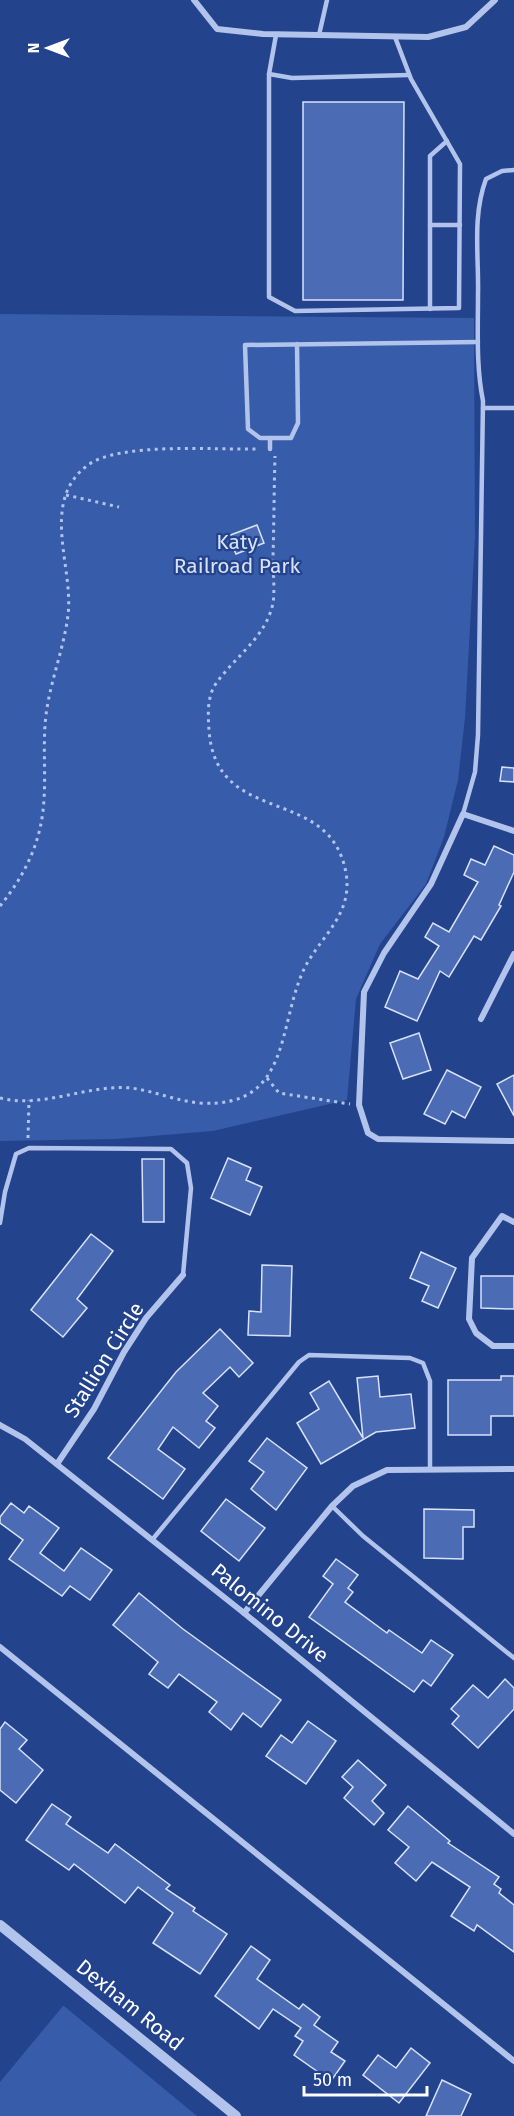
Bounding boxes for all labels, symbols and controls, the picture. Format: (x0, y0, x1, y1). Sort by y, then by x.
north arrow (18, 18, 78, 78)
text: N (24, 43, 43, 53)
park label: Katy Railroad Park (174, 529, 300, 579)
street label: Stallion Circle (58, 1297, 150, 1423)
street label: Palomino Drive (206, 1558, 334, 1668)
street label: Dexham Road (71, 1954, 189, 2056)
scale bar (304, 2059, 427, 2097)
text: 50 m (313, 2069, 352, 2091)

